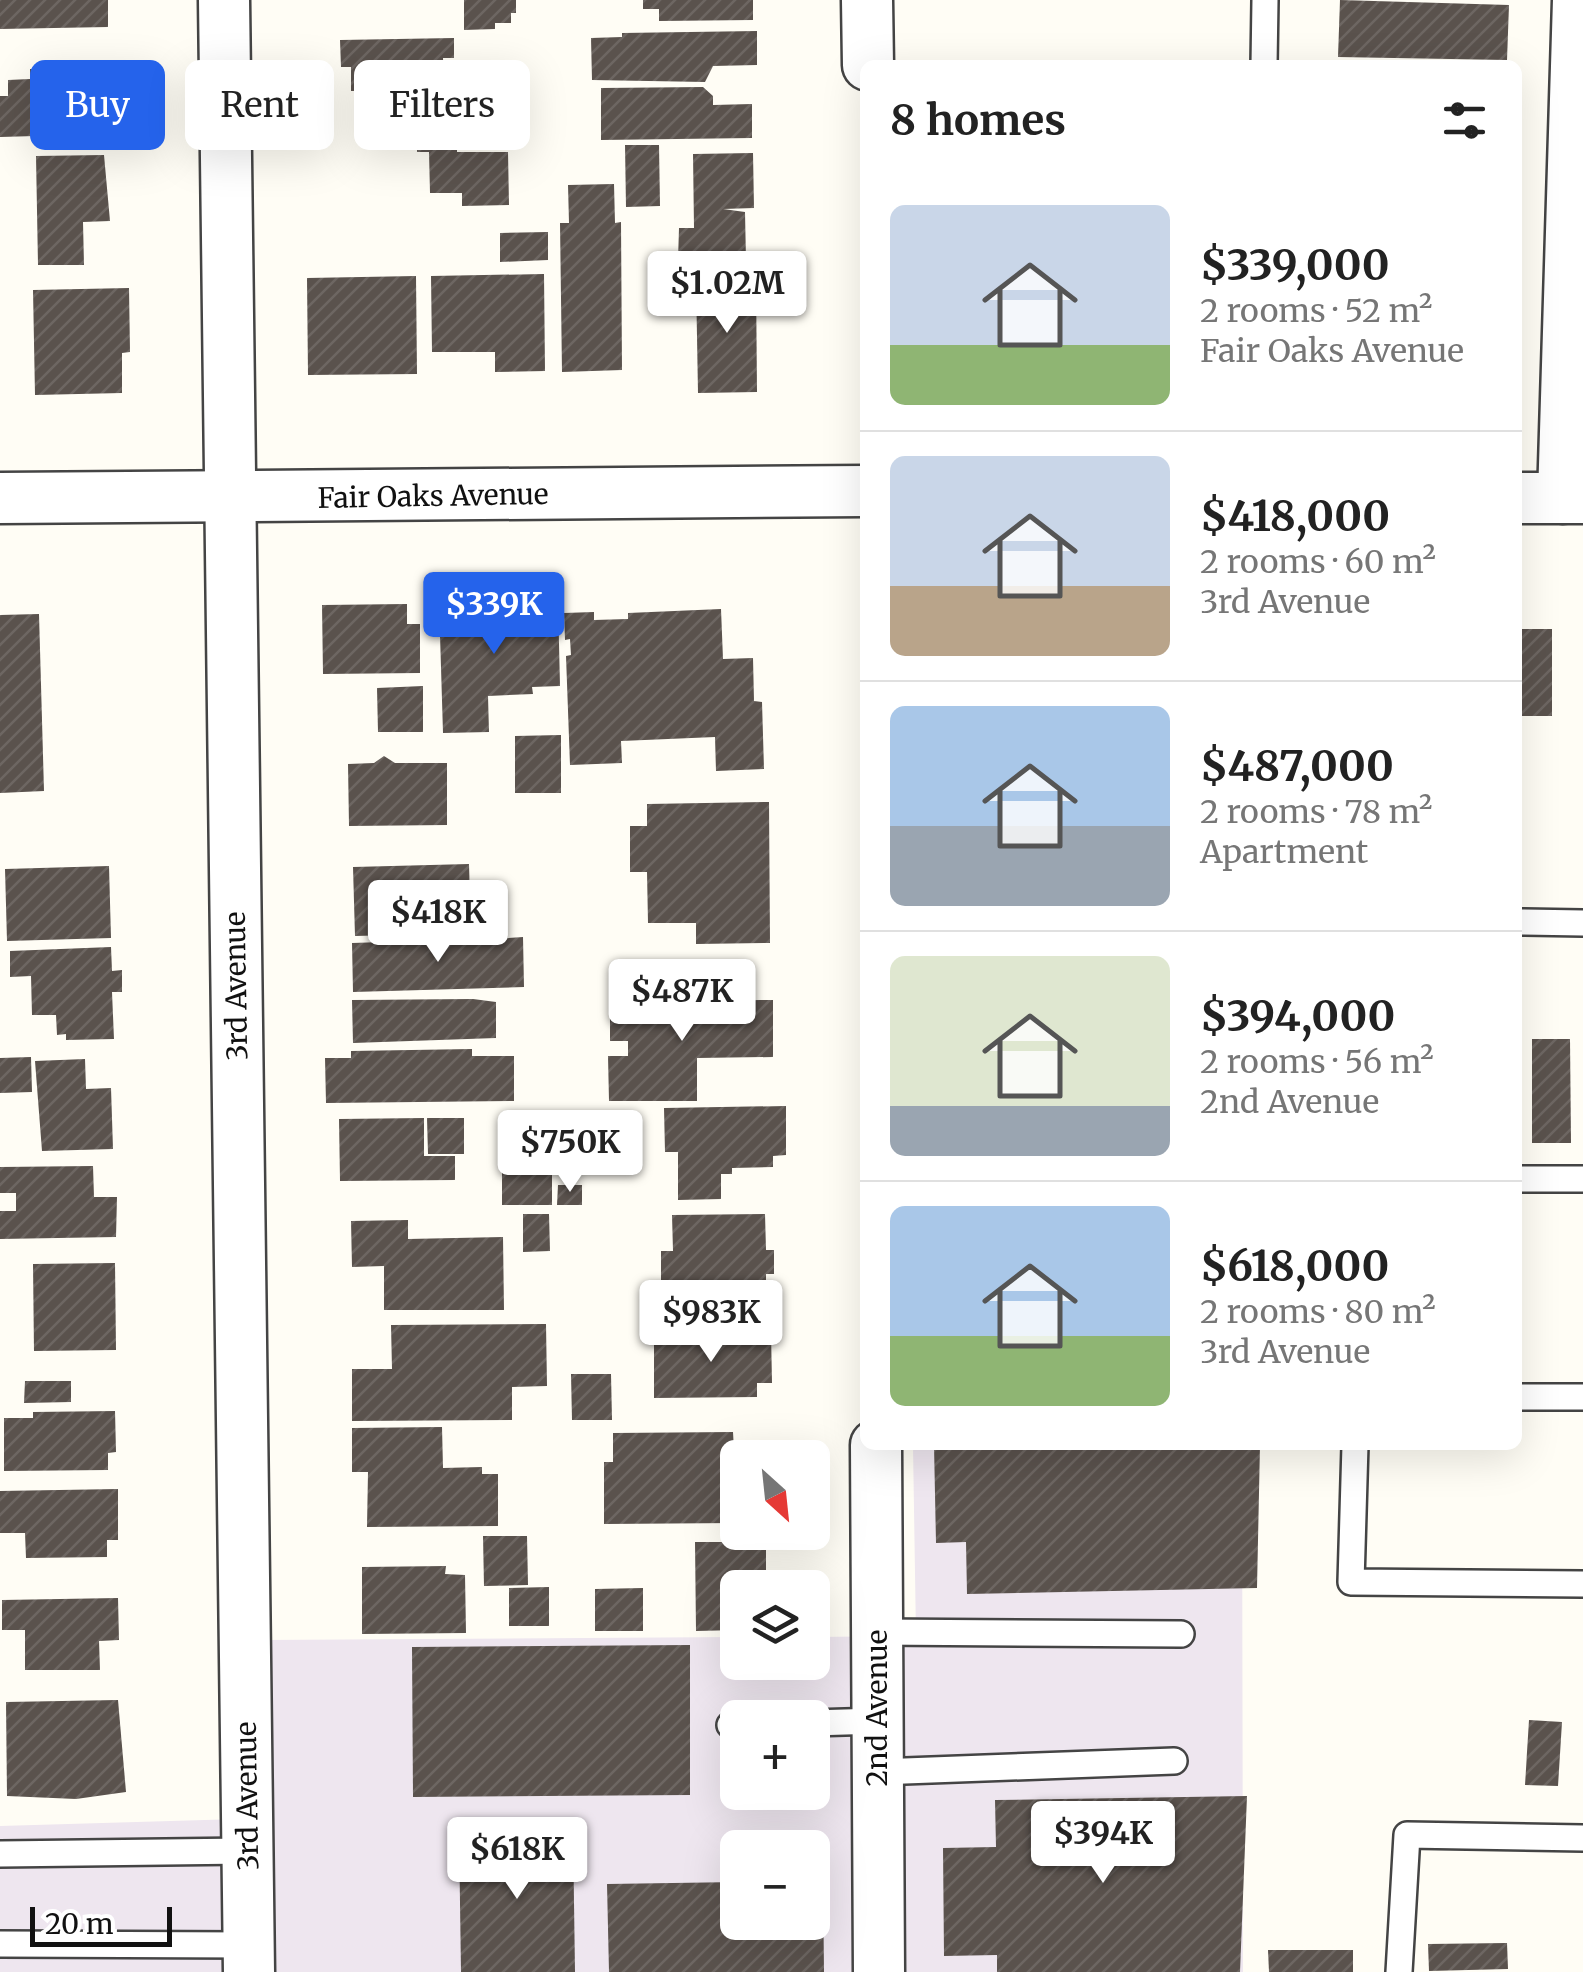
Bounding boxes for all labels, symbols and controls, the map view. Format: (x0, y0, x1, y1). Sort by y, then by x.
chip: Buy (30, 60, 165, 150)
chip: Rent (185, 60, 334, 150)
chip: Filters (354, 60, 530, 150)
icon: filters (1437, 93, 1492, 148)
text: 8 homes (890, 94, 1066, 146)
text: $339,000 (1200, 239, 1390, 291)
icon: home (970, 245, 1090, 365)
pin: $1.02M (646, 251, 808, 336)
text: $1.02M (669, 263, 785, 303)
text: 2 rooms · 52 m² (1200, 291, 1432, 331)
text: Fair Oaks Avenue (1200, 331, 1464, 371)
street label: Fair Oaks Avenue (317, 476, 549, 516)
text: $418,000 (1200, 490, 1390, 542)
icon: home (970, 496, 1090, 616)
text: 2 rooms · 60 m² (1200, 542, 1436, 582)
pin: $339K (424, 572, 564, 657)
text: 3rd Avenue (1200, 582, 1370, 622)
text: $339K (445, 584, 543, 624)
text: $487,000 (1200, 740, 1394, 792)
icon: home (970, 746, 1090, 866)
text: 2 rooms · 78 m² (1200, 792, 1432, 832)
text: Apartment (1200, 832, 1368, 872)
pin: $418K (368, 880, 508, 965)
text: $418K (390, 892, 486, 932)
street label: 3rd Avenue (217, 911, 255, 1061)
pin: $487K (612, 959, 752, 1044)
text: $487K (631, 971, 733, 1011)
text: $394,000 (1200, 990, 1395, 1042)
icon: home (970, 996, 1090, 1116)
text: 2 rooms · 56 m² (1200, 1042, 1434, 1082)
text: 2nd Avenue (1200, 1082, 1379, 1122)
pin: $750K (500, 1110, 640, 1195)
text: $750K (520, 1122, 620, 1162)
text: $618,000 (1200, 1240, 1389, 1292)
icon: home (970, 1246, 1090, 1366)
pin: $983K (641, 1280, 781, 1365)
text: $983K (661, 1292, 761, 1332)
text: 2 rooms · 80 m² (1200, 1292, 1436, 1332)
text: 3rd Avenue (1200, 1332, 1370, 1372)
north arrow (720, 1440, 830, 1550)
map controls (720, 1440, 830, 1940)
button: layers (720, 1570, 830, 1680)
street label: 2nd Avenue (859, 1630, 895, 1786)
button: + (720, 1700, 830, 1810)
street label: 3rd Avenue (228, 1721, 266, 1871)
pin: $394K (1033, 1801, 1173, 1886)
text: $394K (1053, 1813, 1153, 1853)
pin: $618K (447, 1817, 587, 1902)
text: $618K (469, 1829, 565, 1869)
button: − (720, 1830, 830, 1940)
scale bar (30, 1902, 172, 1946)
text: 20 m (45, 1906, 114, 1942)

